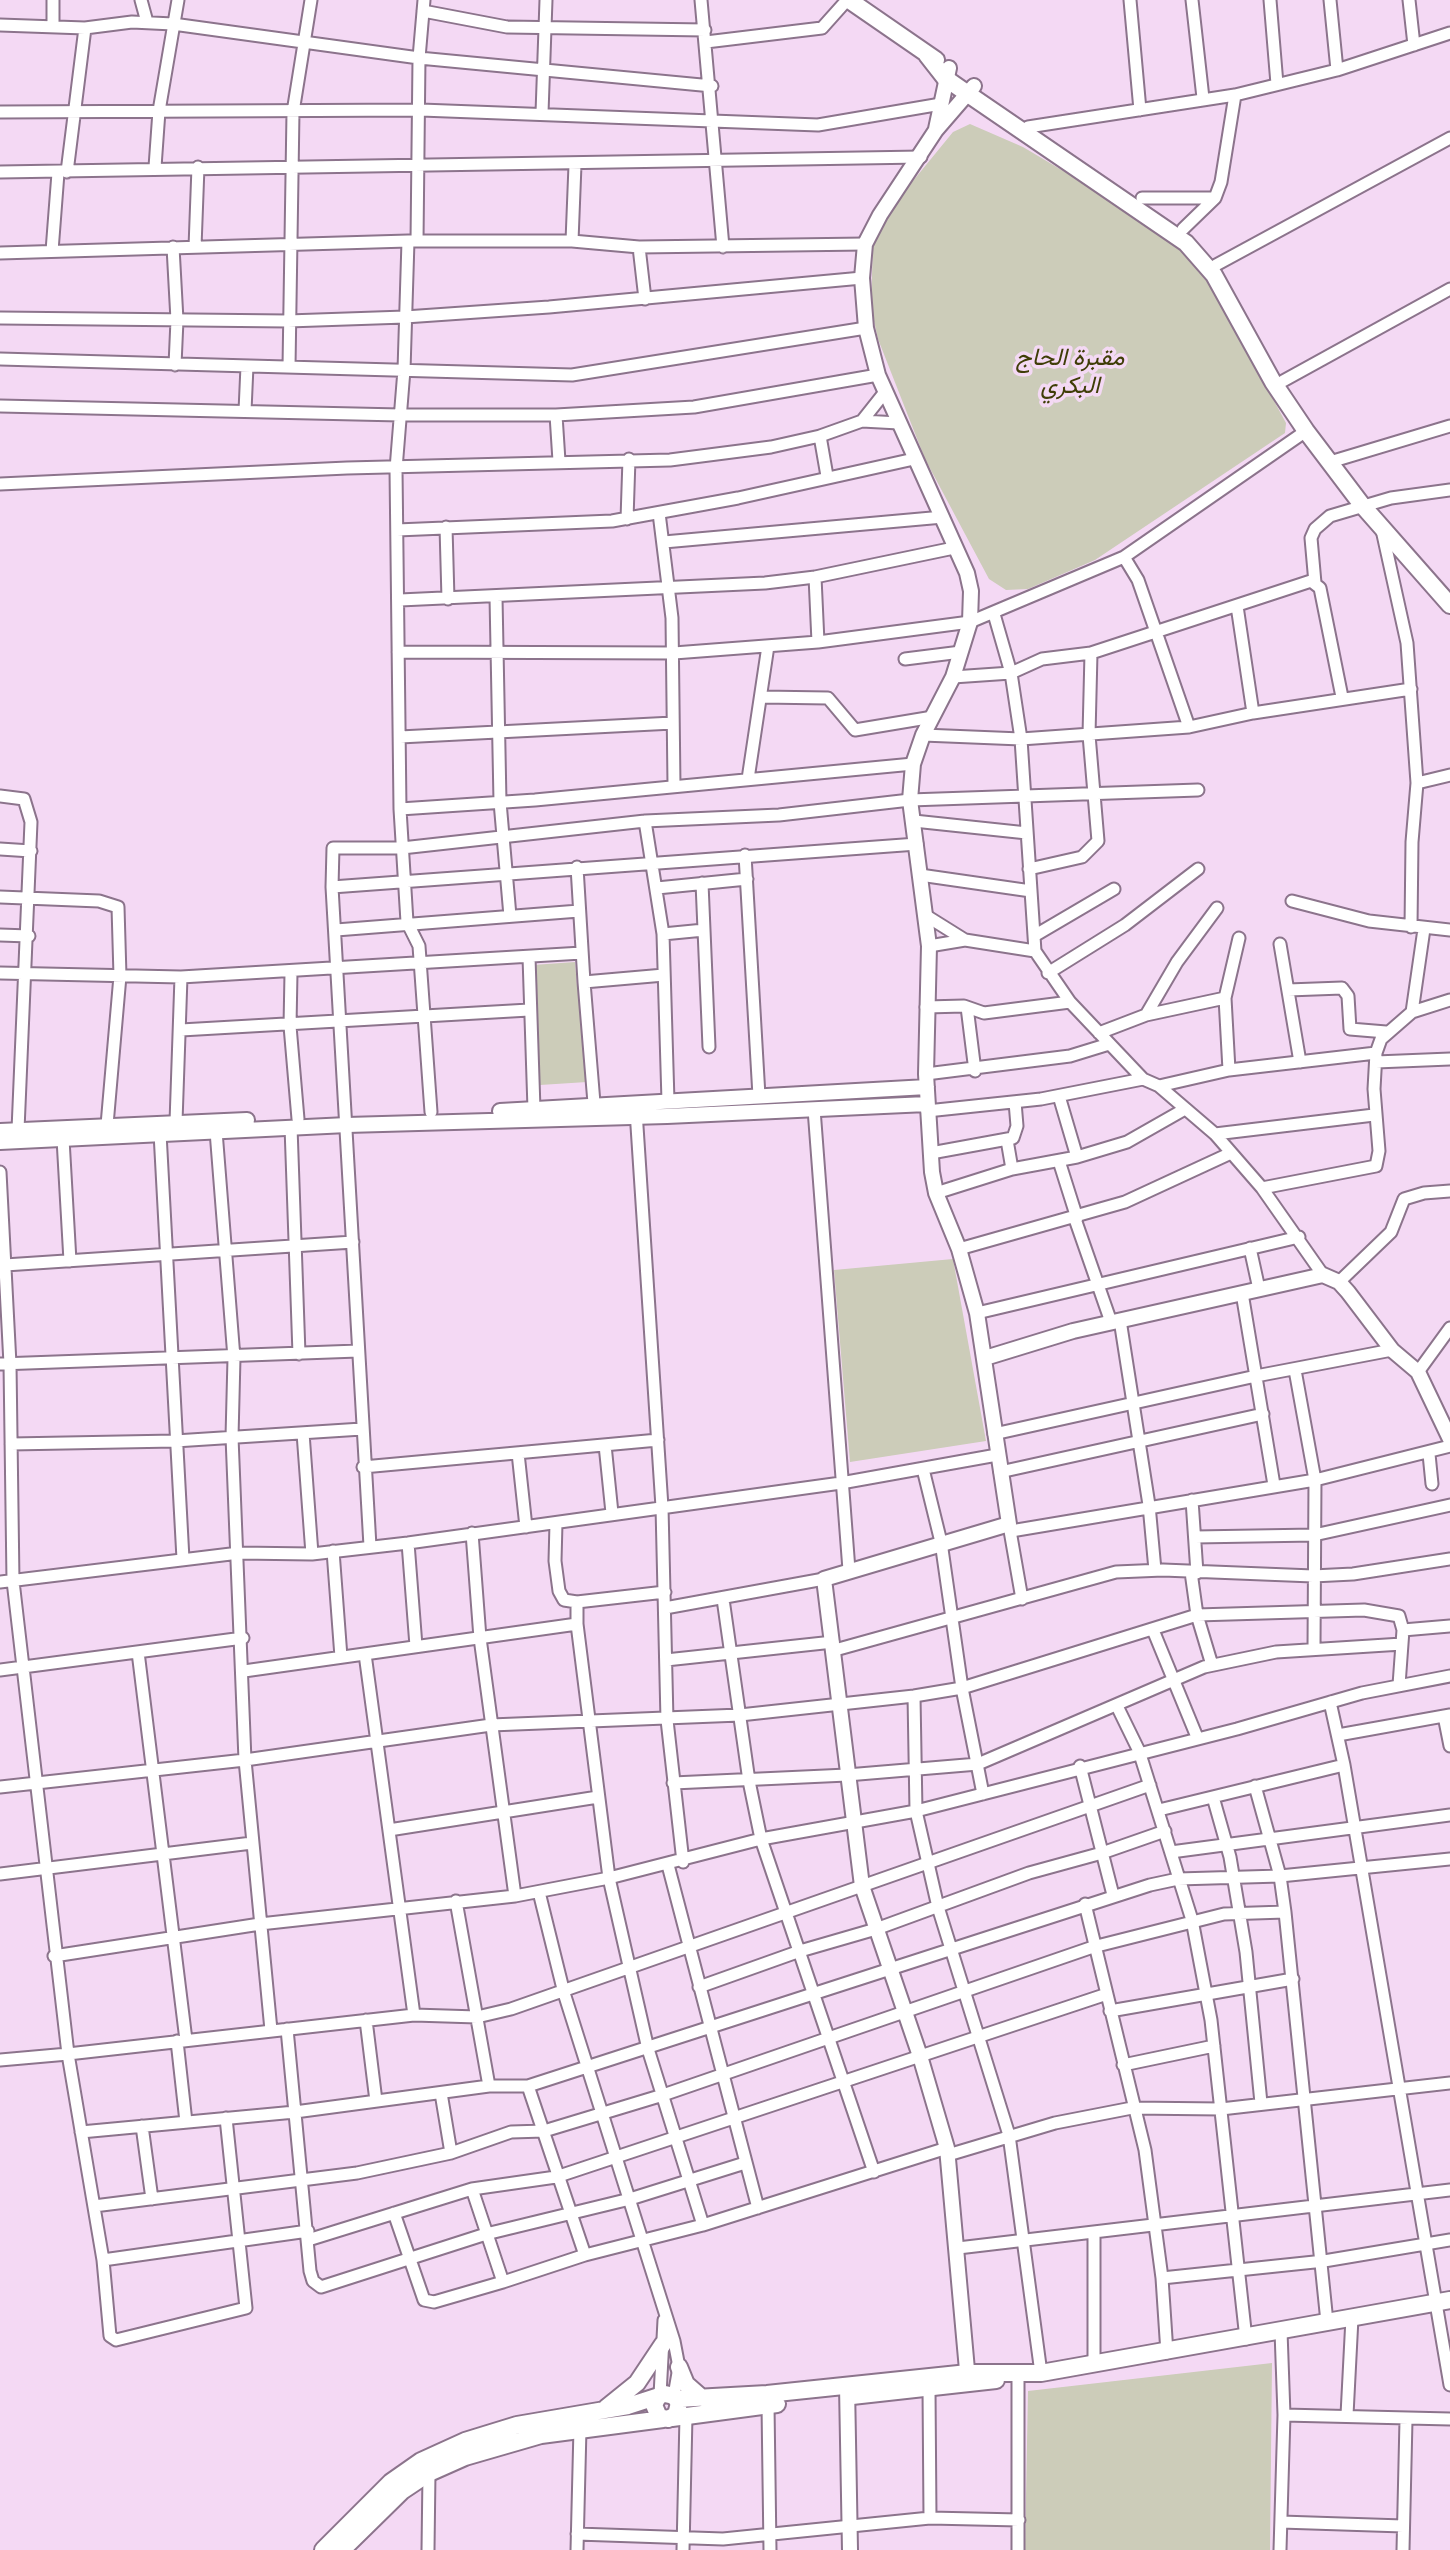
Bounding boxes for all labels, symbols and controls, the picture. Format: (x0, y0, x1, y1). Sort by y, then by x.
park label: مقبرة الحاج البكري (1016, 344, 1124, 400)

